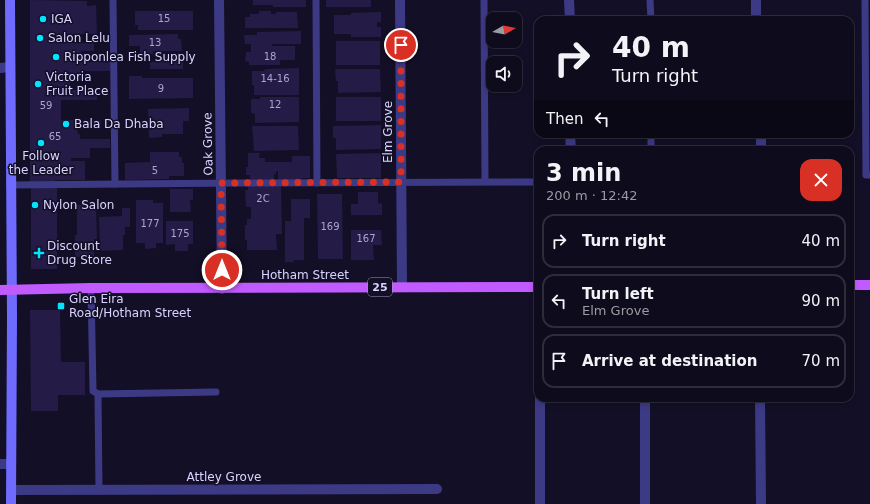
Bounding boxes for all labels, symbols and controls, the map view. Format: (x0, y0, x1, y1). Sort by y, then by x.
place label: IGA (51, 12, 73, 26)
north arrow (486, 12, 522, 48)
map controls (486, 12, 522, 92)
house number: 15 (158, 13, 170, 24)
marker: IGA (38, 14, 48, 24)
pin (384, 28, 418, 62)
place label: Salon Lelu (48, 31, 110, 45)
text: 40 m (612, 31, 690, 64)
icon: right (546, 32, 598, 84)
marker: Salon Lelu (35, 33, 45, 43)
icon: arrive (390, 34, 412, 56)
house number: 13 (149, 37, 161, 48)
place label: Ripponlea Fish Supply (64, 50, 196, 64)
house number: 18 (264, 51, 276, 62)
marker: Ripponlea Fish Supply (51, 52, 61, 62)
button: sound (486, 56, 522, 92)
text: Turn right (612, 65, 698, 86)
place label: Victoria Fruit Place (46, 70, 108, 98)
house number: 14-16 (260, 73, 290, 84)
marker: Victoria Fruit Place (33, 79, 43, 89)
house number: 9 (158, 83, 164, 94)
house number: 12 (269, 99, 281, 110)
house number: 59 (40, 100, 52, 111)
street label: Elm Grove (381, 101, 395, 163)
icon: left (591, 108, 613, 130)
text: Then (546, 110, 583, 128)
street label: Oak Grove (200, 112, 216, 176)
place label: Bala Da Dhaba (74, 117, 164, 131)
marker: Bala Da Dhaba (61, 119, 71, 129)
house number: 65 (49, 131, 61, 142)
marker: Follow the Leader (36, 138, 46, 148)
place label: Follow the Leader (9, 149, 73, 177)
text: 3 min (546, 159, 621, 187)
button: close (800, 159, 842, 201)
house number: 5 (152, 165, 158, 176)
text: 200 m · 12:42 (546, 188, 637, 203)
house number: 2C (256, 193, 270, 204)
place label: Nylon Salon (43, 198, 114, 212)
marker: Nylon Salon (30, 200, 40, 210)
house number: 177 (140, 218, 160, 229)
house number: 169 (320, 221, 340, 232)
house number: 175 (170, 228, 190, 239)
icon: right (548, 230, 570, 252)
text: Turn right (582, 232, 666, 250)
text: 40 m (802, 232, 840, 250)
house number: 167 (356, 233, 376, 244)
place label: Discount Drug Store (47, 239, 112, 267)
marker: Discount Drug Store (34, 248, 44, 258)
position arrow (201, 249, 243, 291)
street label: Hotham Street (261, 268, 349, 282)
road number: 25 (368, 278, 392, 296)
text: Turn left (582, 285, 654, 303)
icon: left (548, 290, 570, 312)
place label: Glen Eira Road/Hotham Street (69, 292, 191, 320)
text: 90 m (802, 292, 840, 310)
marker: Glen Eira Road/Hotham Street (56, 301, 66, 311)
text: Elm Grove (582, 303, 649, 318)
icon: arrive (548, 350, 570, 372)
text: Arrive at destination (582, 352, 757, 370)
text: 70 m (802, 352, 840, 370)
street label: Attley Grove (187, 470, 261, 484)

